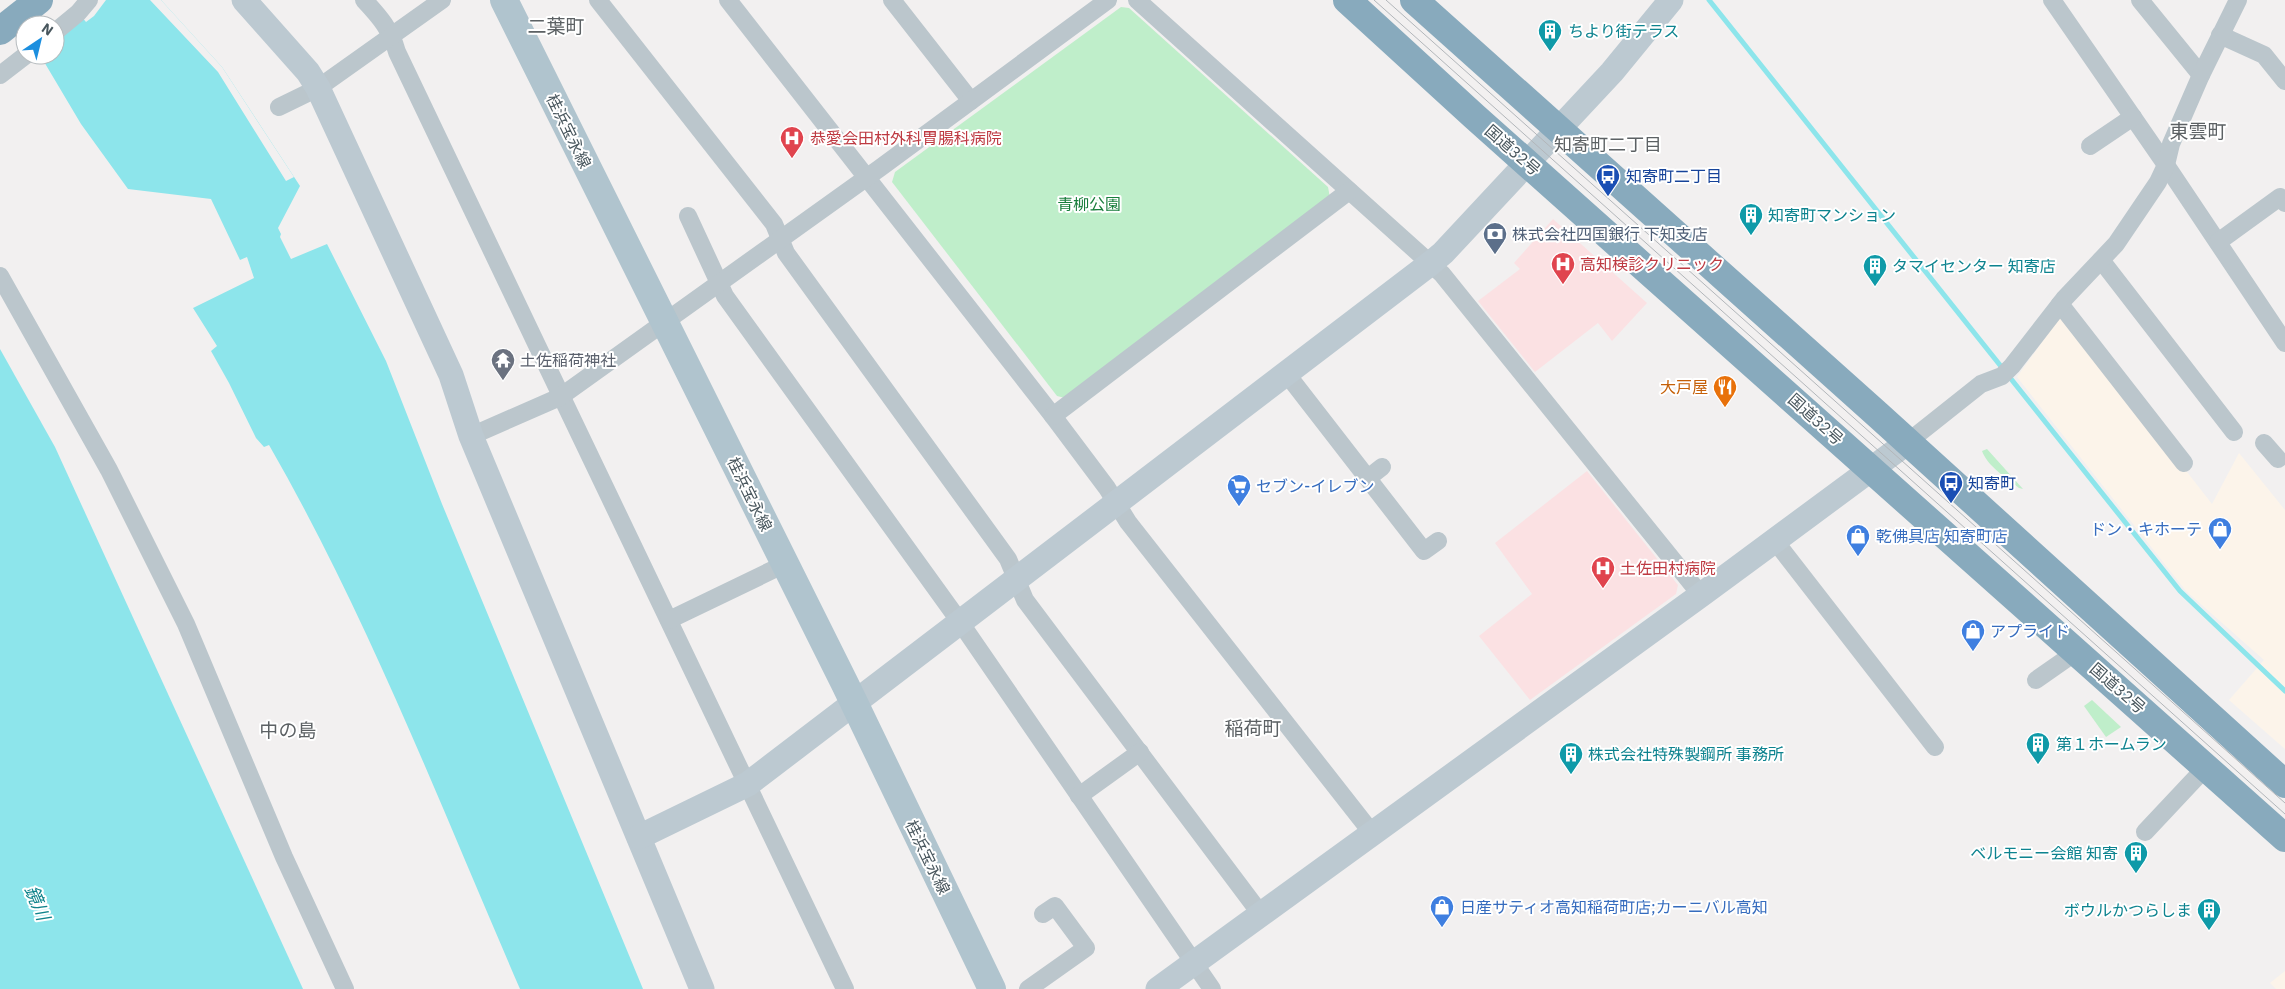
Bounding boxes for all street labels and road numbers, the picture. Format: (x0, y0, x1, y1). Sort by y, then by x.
street label: 桂浜宝永線 (542, 91, 596, 171)
street label: 国道32号 (1481, 120, 1545, 180)
street label: 国道32号 (1784, 389, 1848, 449)
street label: 桂浜宝永線 (723, 454, 777, 534)
street label: 国道32号 (2086, 658, 2150, 718)
street label: 桂浜宝永線 (901, 817, 955, 897)

